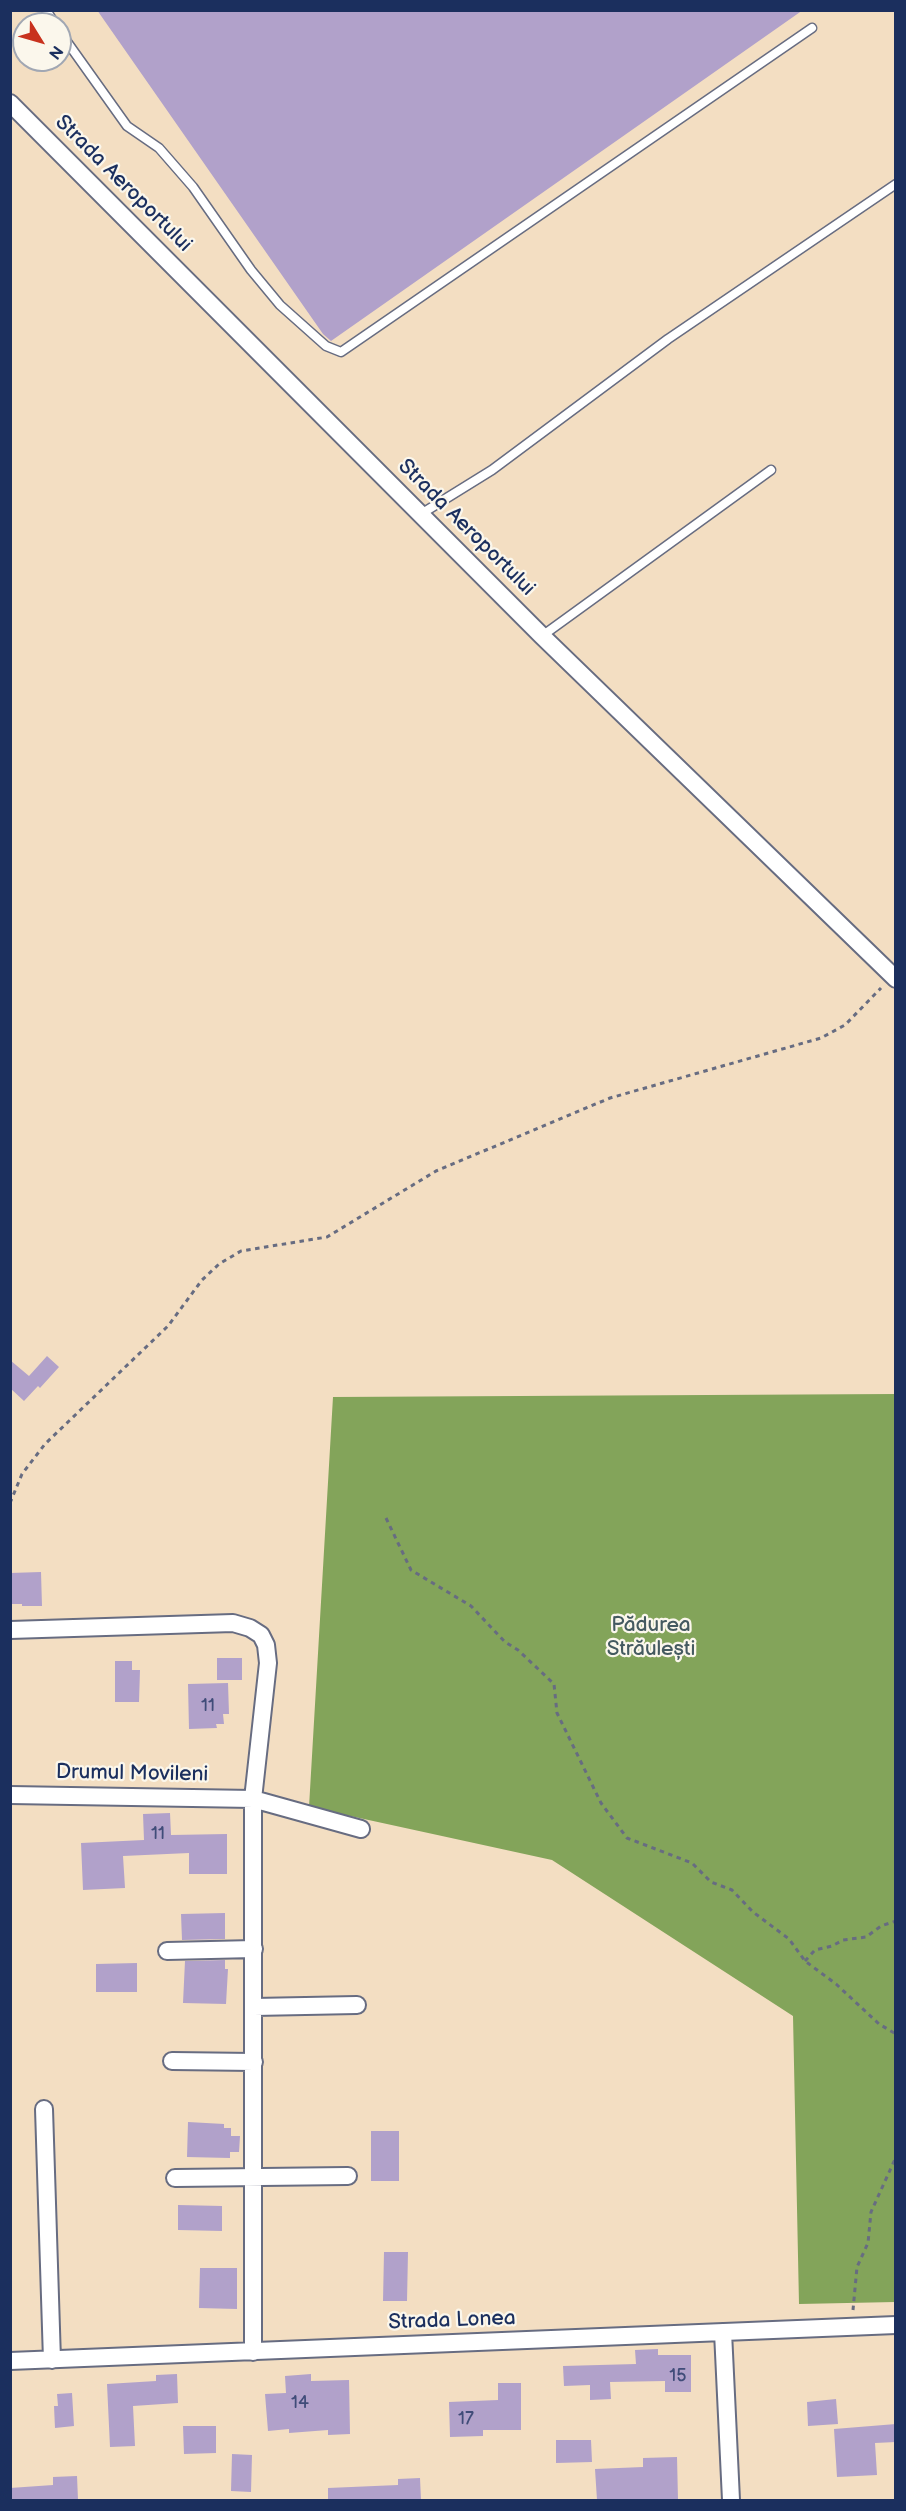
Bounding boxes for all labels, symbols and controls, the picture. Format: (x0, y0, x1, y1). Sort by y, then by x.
north arrow (12, 12, 72, 72)
text: N (44, 41, 66, 62)
street label: Strada Aeroportului (49, 110, 197, 258)
street label: Strada Aeroportului (392, 454, 540, 602)
park label: Pădurea Străulești (607, 1613, 695, 1663)
house number: 11 (201, 1695, 215, 1717)
street label: Drumul Movileni (56, 1760, 208, 1788)
house number: 11 (151, 1823, 165, 1845)
street label: Strada Lonea (388, 2306, 516, 2336)
house number: 15 (669, 2365, 687, 2387)
house number: 14 (291, 2392, 309, 2414)
house number: 17 (458, 2408, 474, 2430)

